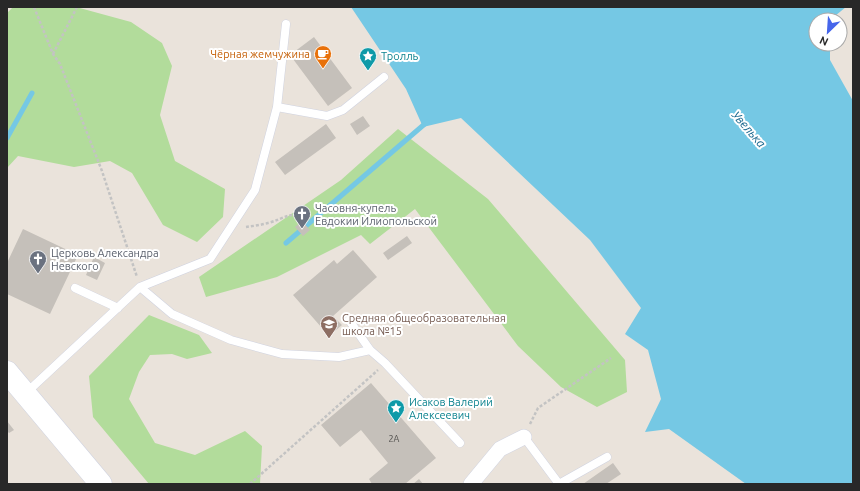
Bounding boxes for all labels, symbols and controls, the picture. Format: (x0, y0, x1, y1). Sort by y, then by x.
north arrow (808, 12, 848, 52)
text: N (818, 34, 830, 48)
cafe icon: Чёрная жемчужина (313, 44, 333, 69)
place icon: Тролль (358, 46, 378, 71)
place label: Чёрная жемчужина (210, 48, 310, 60)
place label: Тролль (381, 50, 419, 62)
water label: Увелька (729, 107, 769, 150)
place label: Часовня-купель Евдокии Илиопольской (315, 202, 437, 227)
church icon: Часовня-купель Евдокии Илиопольской (292, 204, 312, 229)
place label: Церковь Александра Невского (51, 247, 159, 272)
church icon: Церковь Александра Невского (28, 249, 48, 274)
place label: Средняя общеобразовательная школа №15 (342, 312, 506, 337)
school or university icon: Средняя общеобразовательная школа №15 (319, 314, 339, 339)
place label: Исаков Валерий Алексеевич (409, 396, 493, 421)
place icon: Исаков Валерий Алексеевич (386, 398, 406, 423)
house number: 2А (389, 434, 400, 444)

